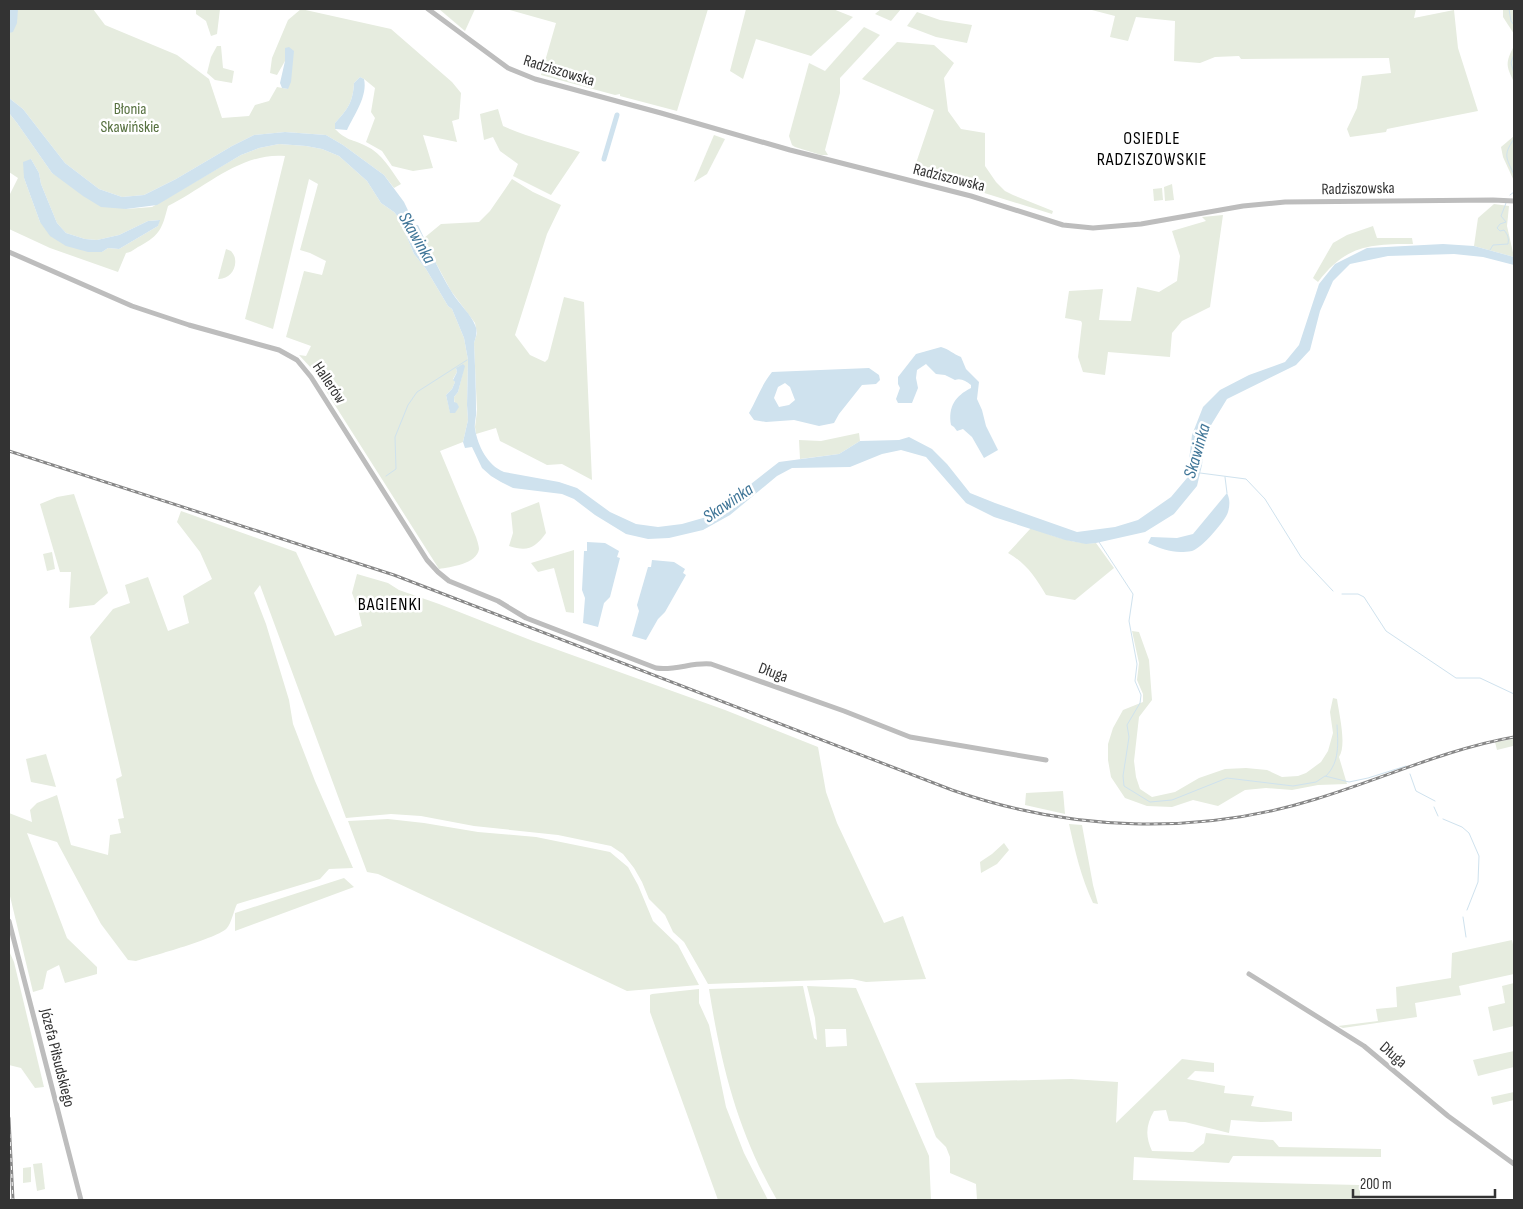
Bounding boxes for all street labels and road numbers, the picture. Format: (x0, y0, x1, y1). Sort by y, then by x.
street label: Radziszowska (521, 51, 597, 91)
street label: Radziszowska (911, 160, 987, 196)
street label: Radziszowska (1321, 179, 1395, 199)
street label: Hallerów (308, 358, 350, 408)
street label: Długa (756, 659, 790, 687)
street label: Józefa Piłsudskiego (35, 1006, 78, 1109)
street label: Długa (1375, 1038, 1411, 1072)

